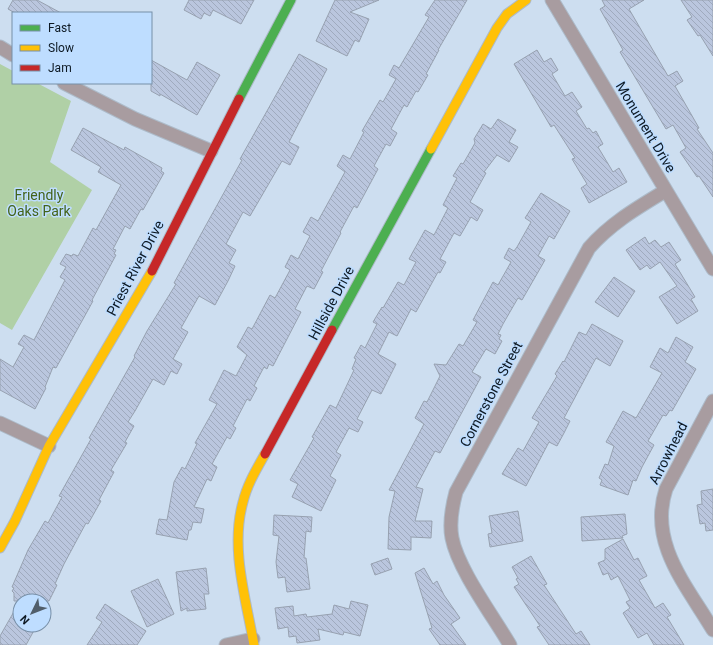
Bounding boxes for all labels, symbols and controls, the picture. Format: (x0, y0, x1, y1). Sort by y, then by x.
legend (12, 12, 152, 84)
text: Fast (48, 21, 71, 35)
text: Slow (48, 41, 74, 55)
text: Jam (48, 61, 72, 75)
street label: Monument Drive (613, 79, 679, 175)
park label: Friendly Oaks Park (7, 187, 72, 219)
street label: Priest River Drive (103, 218, 167, 318)
street label: Hillside Drive (305, 263, 357, 343)
street label: Cornerstone Street (456, 338, 526, 449)
street label: Arrowhead (646, 419, 690, 487)
north arrow (12, 593, 52, 633)
text: N (17, 612, 32, 627)

